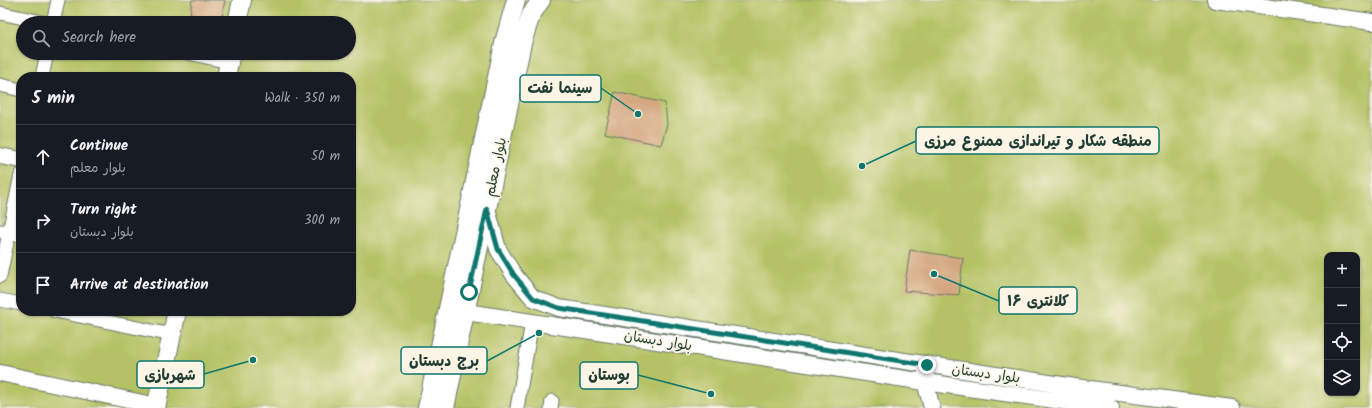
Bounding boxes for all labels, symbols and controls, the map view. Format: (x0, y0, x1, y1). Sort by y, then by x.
search box (16, 16, 356, 60)
text: Search here (62, 26, 136, 50)
icon: search (30, 27, 52, 49)
callout: سینما نفت (520, 75, 601, 102)
text: سینما نفت (528, 77, 592, 101)
text: 5 min (32, 85, 75, 112)
text: Walk · 350 m (264, 88, 340, 109)
callout: منطقه شکار و تیراندازی ممنوع مرزی (916, 127, 1159, 154)
text: منطقه شکار و تیراندازی ممنوع مرزی (924, 130, 1152, 154)
text: Continue (70, 134, 128, 158)
street label: بلوار معلم (479, 135, 513, 199)
icon: ahead (32, 146, 54, 168)
text: 50 m (311, 146, 340, 167)
text: بلوار معلم (70, 158, 126, 179)
text: Turn right (70, 198, 137, 222)
icon: right (32, 210, 54, 232)
text: 300 m (304, 210, 340, 231)
text: بلوار دبستان (70, 222, 134, 243)
map controls (1324, 252, 1360, 396)
button: + (1324, 252, 1360, 288)
text: Arrive at destination (70, 273, 209, 297)
icon: arrive (32, 274, 54, 296)
route start (460, 283, 478, 301)
callout: کلانتری ۱۶ (999, 287, 1077, 314)
button: − (1324, 288, 1360, 324)
text: کلانتری ۱۶ (1007, 290, 1069, 314)
button: locate (1324, 324, 1360, 360)
street label: بلوار دبستان (622, 325, 694, 357)
callout: برج دبستان (401, 347, 487, 374)
text: برج دبستان (409, 350, 479, 374)
route end (918, 356, 936, 374)
street label: بلوار دبستان (950, 358, 1022, 390)
button: layers (1324, 360, 1360, 396)
callout: شهربازی (137, 361, 204, 388)
callout: بوستان (580, 362, 638, 389)
text: شهربازی (144, 364, 196, 388)
text: بوستان (588, 364, 630, 388)

